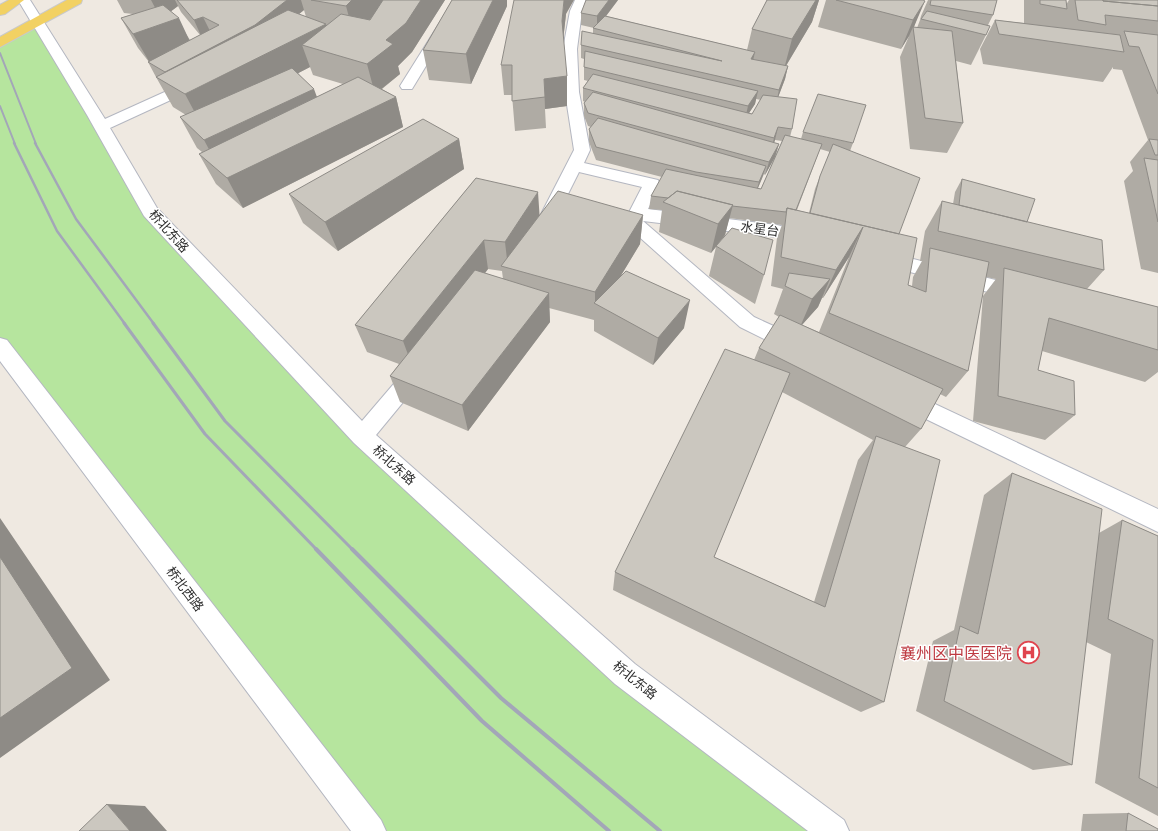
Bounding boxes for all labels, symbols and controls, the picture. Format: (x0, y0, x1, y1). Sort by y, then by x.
street label: 桥北东路 (145, 205, 193, 257)
street label: 水星台 (739, 217, 781, 241)
street label: 桥北东路 (368, 441, 420, 489)
street label: 桥北西路 (162, 563, 208, 615)
hospital icon: 襄州区中医医院 (1015, 640, 1041, 666)
place label: 襄州区中医医院 (900, 642, 1012, 665)
street label: 桥北东路 (609, 656, 661, 704)

